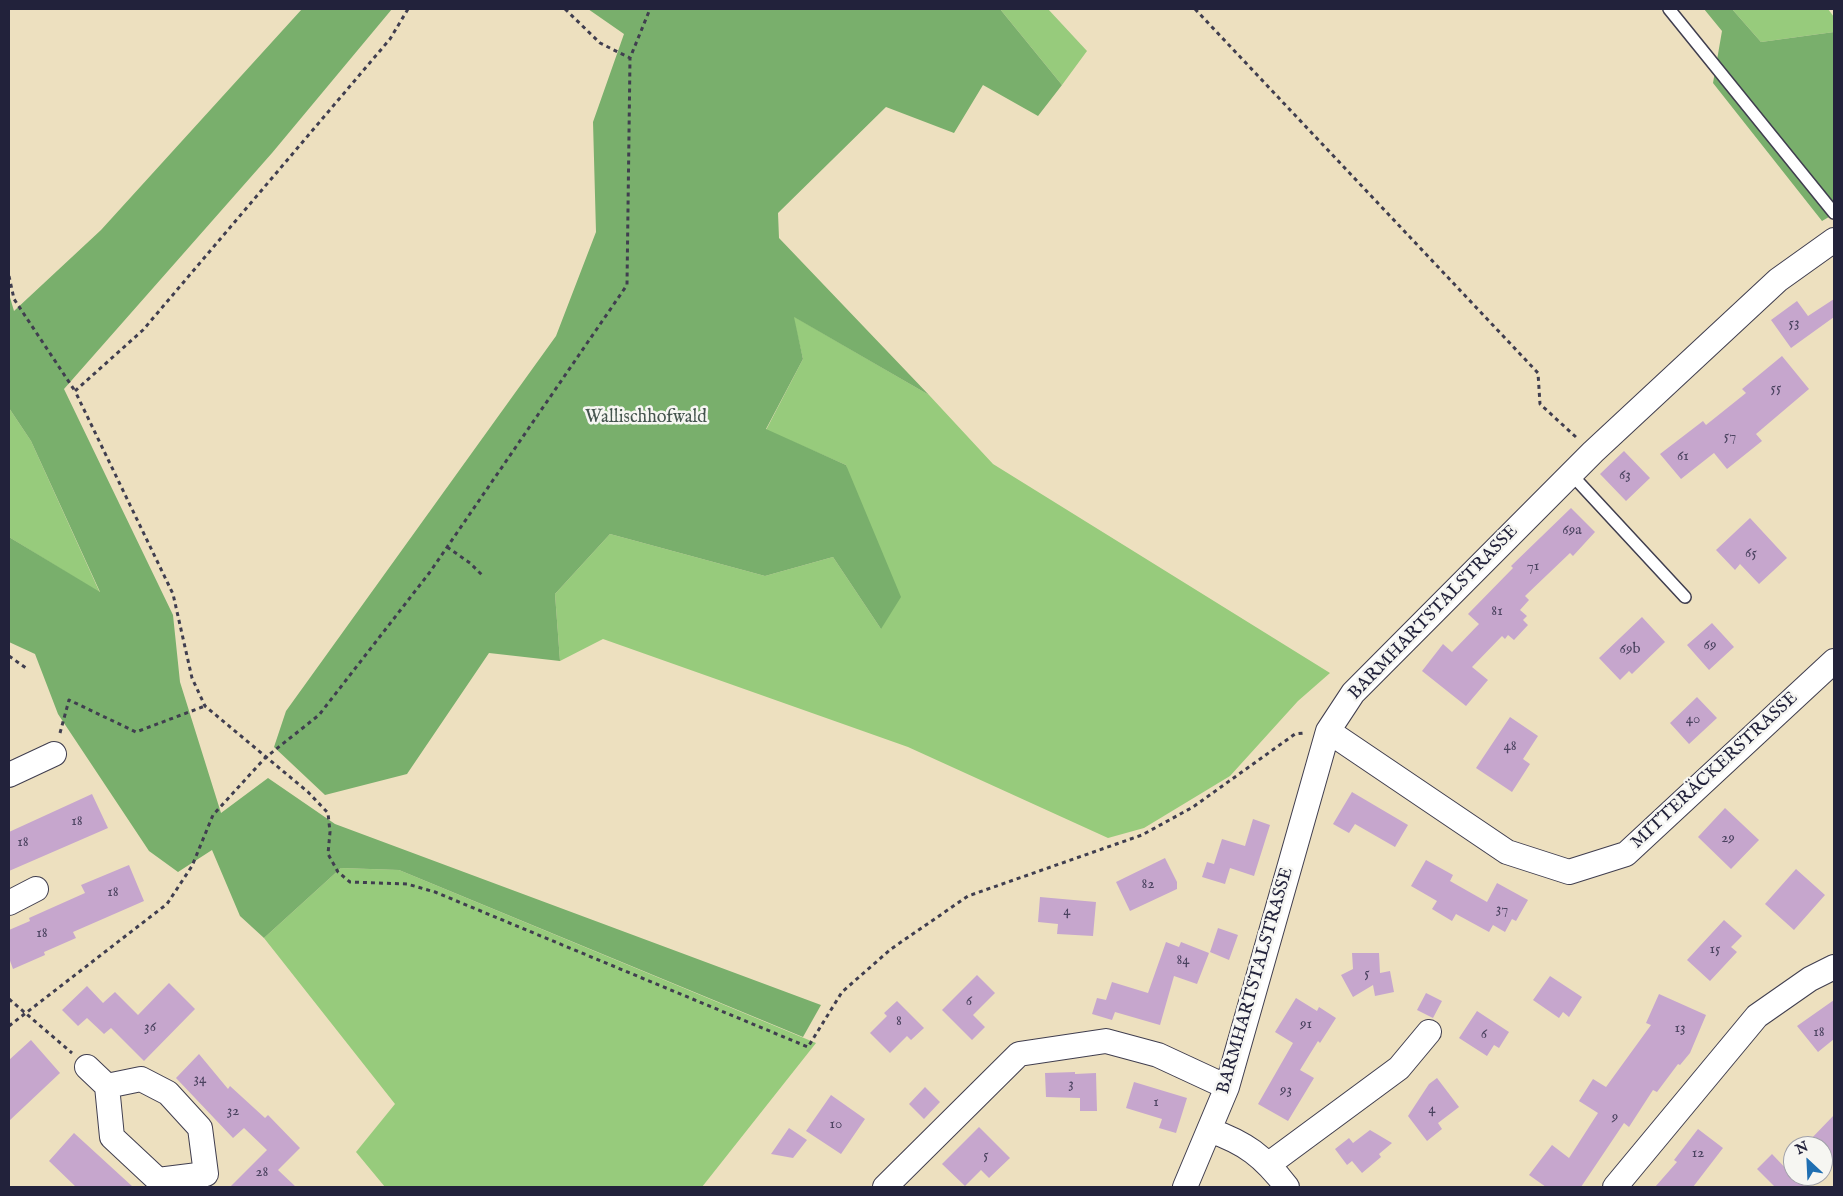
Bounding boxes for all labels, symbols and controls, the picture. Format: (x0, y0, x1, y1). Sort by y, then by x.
house number: 53 (1788, 315, 1800, 333)
house number: 55 (1771, 380, 1781, 398)
park label: Wallischhofwald (585, 407, 707, 429)
house number: 57 (1724, 428, 1736, 446)
house number: 61 (1677, 448, 1689, 466)
house number: 63 (1619, 467, 1631, 485)
street label: BARMHARTSTALSTRASSE (1345, 521, 1523, 705)
house number: 69a (1562, 522, 1582, 540)
house number: 65 (1745, 545, 1757, 563)
house number: 71 (1527, 558, 1539, 576)
house number: 81 (1491, 603, 1503, 621)
house number: 69 (1704, 637, 1716, 655)
house number: 69b (1620, 641, 1640, 659)
street label: MITTERÄCKERSTRASSE (1627, 688, 1803, 854)
house number: 40 (1686, 711, 1700, 729)
house number: 48 (1503, 738, 1517, 756)
house number: 18 (71, 813, 83, 831)
house number: 29 (1721, 830, 1735, 848)
house number: 18 (17, 834, 29, 852)
street label: BARMHARTSTALSTRASSE (1213, 865, 1299, 1097)
house number: 82 (1142, 876, 1154, 894)
house number: 18 (107, 884, 119, 902)
house number: 37 (1496, 901, 1508, 919)
house number: 4 (1063, 903, 1071, 921)
house number: 18 (36, 925, 48, 943)
house number: 15 (1709, 941, 1721, 959)
house number: 84 (1176, 952, 1190, 970)
house number: 5 (1364, 965, 1370, 983)
house number: 6 (966, 993, 972, 1011)
house number: 8 (896, 1013, 902, 1031)
house number: 91 (1300, 1016, 1312, 1034)
house number: 36 (144, 1019, 156, 1037)
house number: 13 (1674, 1020, 1686, 1038)
house number: 18 (1813, 1024, 1825, 1042)
house number: 6 (1481, 1026, 1487, 1044)
house number: 34 (194, 1071, 206, 1089)
house number: 3 (1068, 1076, 1074, 1094)
house number: 93 (1280, 1082, 1292, 1100)
house number: 1 (1153, 1094, 1159, 1112)
house number: 4 (1428, 1101, 1436, 1119)
house number: 32 (227, 1103, 239, 1121)
house number: 9 (1612, 1109, 1618, 1127)
house number: 10 (830, 1116, 842, 1134)
north arrow (1783, 1136, 1833, 1186)
text: N (1793, 1138, 1811, 1159)
house number: 12 (1692, 1145, 1704, 1163)
house number: 5 (983, 1147, 989, 1165)
house number: 28 (256, 1164, 268, 1182)

